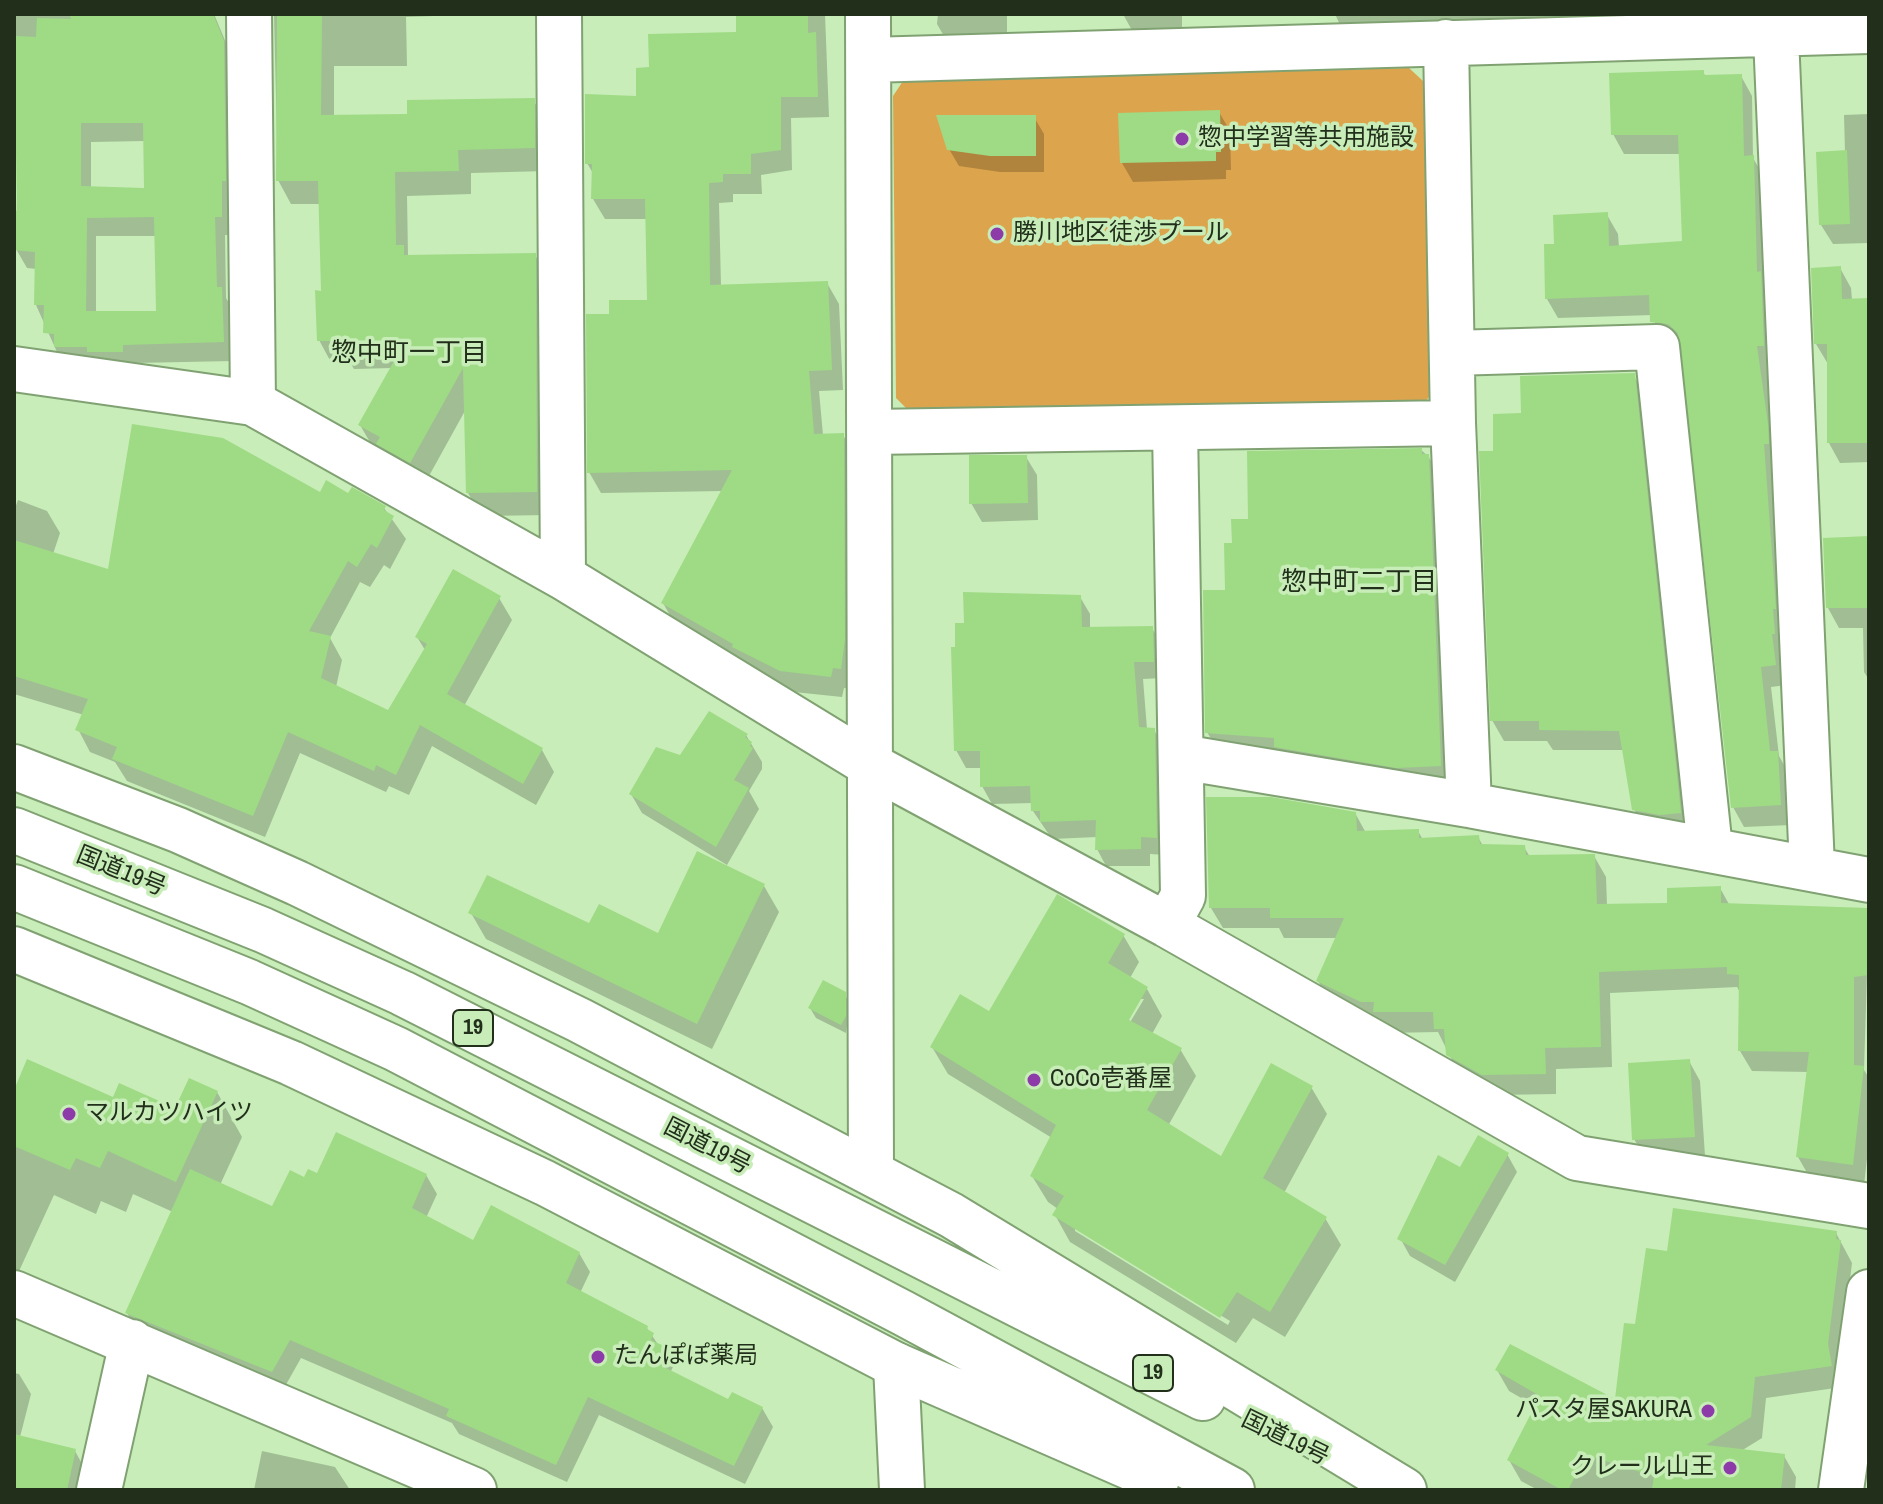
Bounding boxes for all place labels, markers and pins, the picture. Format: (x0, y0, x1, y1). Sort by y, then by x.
place label: 惣中学習等共用施設 (1198, 125, 1414, 153)
marker: 惣中学習等共用施設 (1173, 130, 1191, 148)
place label: 勝川地区徒渉プール (1013, 220, 1229, 248)
marker: 勝川地区徒渉プール (988, 225, 1006, 243)
place label: CoCo壱番屋 (1050, 1066, 1172, 1094)
marker: CoCo壱番屋 (1025, 1071, 1043, 1089)
place label: マルカツハイツ (85, 1100, 253, 1128)
marker: マルカツハイツ (60, 1105, 78, 1123)
place label: たんぽぽ薬局 (614, 1343, 758, 1371)
marker: たんぽぽ薬局 (589, 1348, 607, 1366)
place label: パスタ屋SAKURA (1515, 1397, 1692, 1425)
marker: パスタ屋SAKURA (1699, 1402, 1717, 1420)
place label: クレール山王 (1570, 1454, 1714, 1482)
marker: クレール山王 (1721, 1459, 1739, 1477)

